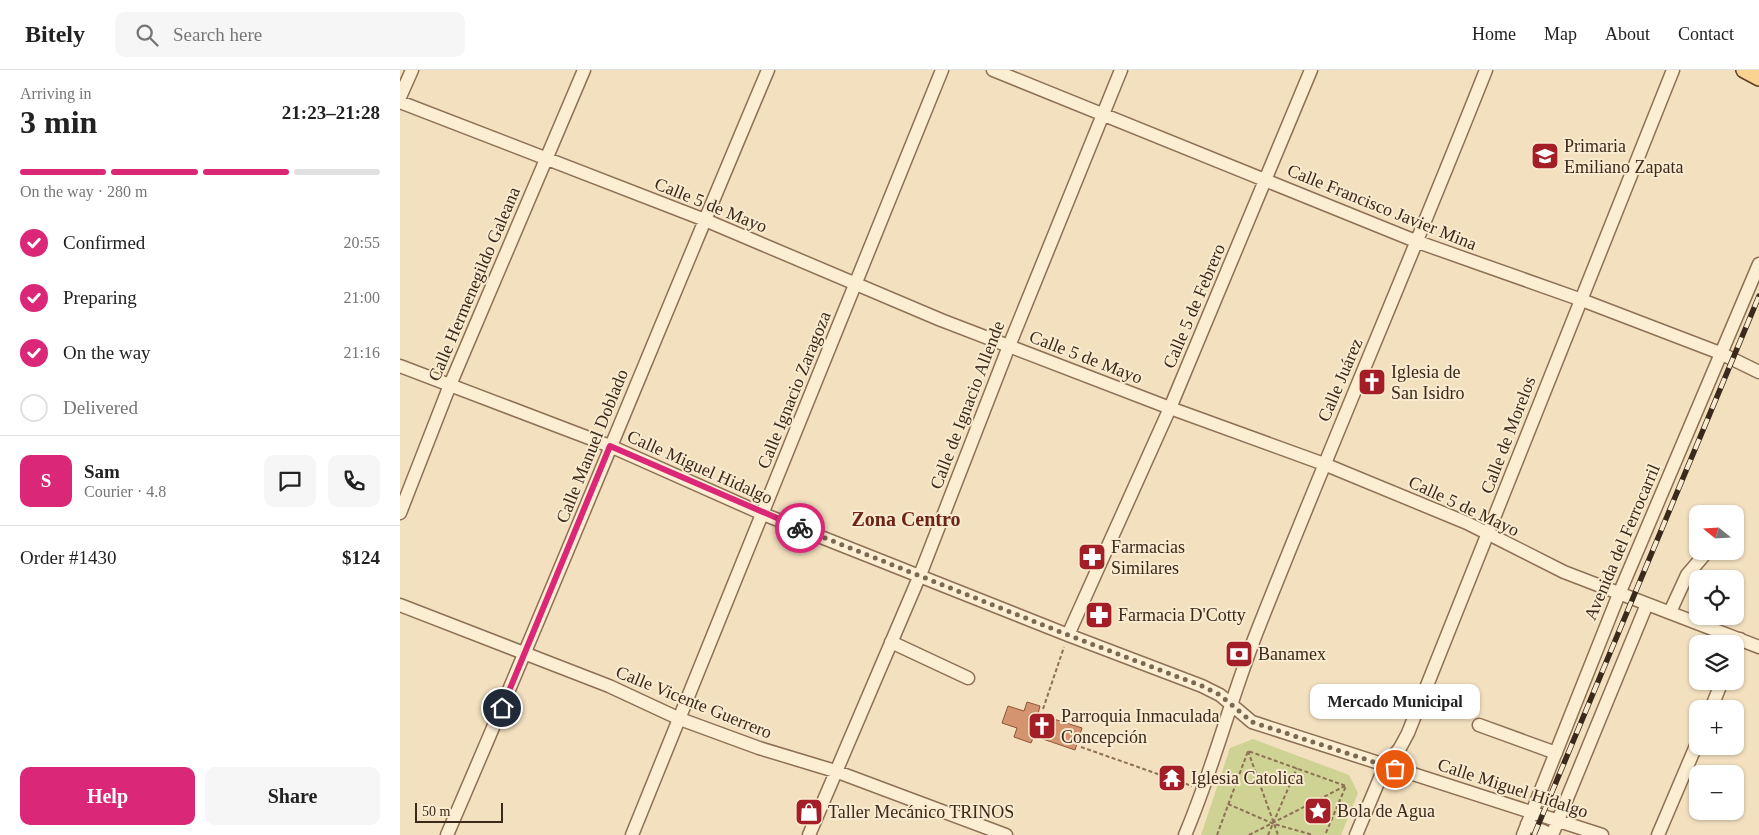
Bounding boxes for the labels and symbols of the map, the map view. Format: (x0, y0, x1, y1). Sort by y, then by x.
place label: Primaria Emiliano Zapata (1564, 136, 1683, 177)
school or university icon: Primaria Emiliano Zapata (1530, 141, 1560, 171)
street label: Calle Francisco Javier Mina (1284, 160, 1480, 254)
street label: Calle 5 de Mayo (652, 173, 770, 237)
street label: Calle Hermenegildo Galeana (424, 184, 524, 384)
street label: Calle 5 de Febrero (1159, 241, 1229, 371)
street label: Calle Ignacio Zaragoza (753, 308, 835, 472)
street label: Calle de Ignacio Allende (926, 318, 1008, 492)
street label: Calle 5 de Mayo (1027, 326, 1145, 388)
street label: Calle Juárez (1314, 335, 1366, 425)
place label: Iglesia de San Isidro (1391, 362, 1465, 403)
street label: Calle Manuel Doblado (552, 366, 632, 526)
church icon: Iglesia de San Isidro (1357, 367, 1387, 397)
street label: Calle de Morelos (1476, 374, 1540, 496)
street label: Calle Miguel Hidalgo (624, 426, 776, 508)
street label: Avenida del Ferrocarril (1580, 461, 1664, 623)
street label: Calle 5 de Mayo (1406, 472, 1522, 540)
courier (775, 503, 825, 553)
north arrow (1689, 505, 1744, 560)
district label: Zona Centro (851, 508, 961, 530)
place label: Farmacias Similares (1111, 537, 1185, 578)
pharmacy icon: Farmacias Similares (1077, 542, 1107, 572)
pharmacy icon: Farmacia D'Cotty (1084, 600, 1114, 630)
place label: Farmacia D'Cotty (1118, 605, 1246, 625)
bank icon: Banamex (1224, 639, 1254, 669)
place label: Banamex (1258, 644, 1326, 664)
street label: Calle Vicente Guerrero (613, 662, 775, 742)
callout: Mercado Municipal (1310, 684, 1480, 719)
pin (481, 687, 523, 729)
place label: Parroquia Inmaculada Concepción (1061, 706, 1219, 747)
church icon: Parroquia Inmaculada Concepción (1027, 711, 1057, 741)
pin (1374, 748, 1416, 790)
street label: Calle Miguel Hidalgo (1435, 754, 1591, 822)
temple icon: Iglesia Catolica (1157, 763, 1187, 793)
place label: Iglesia Catolica (1191, 768, 1303, 788)
place icon: Bola de Agua (1303, 796, 1333, 826)
shop icon: Taller Mecánico TRINOS (794, 797, 824, 827)
scale bar (415, 800, 502, 823)
place label: Bola de Agua (1337, 801, 1435, 821)
place label: Taller Mecánico TRINOS (828, 802, 1014, 822)

